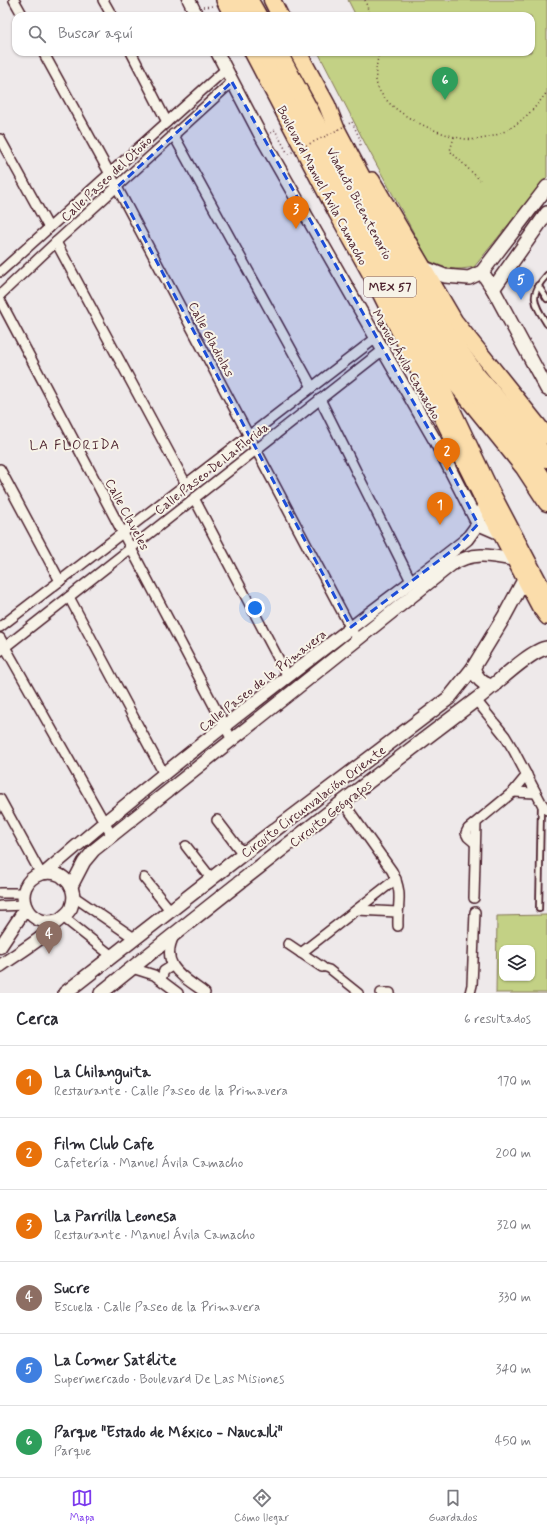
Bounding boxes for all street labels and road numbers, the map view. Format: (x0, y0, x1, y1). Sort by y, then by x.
street label: Boulevard Manuel Ávila Camacho (272, 103, 372, 269)
street label: Calle Paseo del Otoño (58, 132, 157, 226)
street label: Viaducto Bicentenario (322, 145, 396, 263)
road number: MEX 57 (364, 277, 416, 297)
street label: Calle Gladiolas (184, 299, 238, 380)
street label: Manuel Ávila Camacho (367, 306, 445, 423)
street label: Calle Paseo De La Florida (151, 419, 273, 519)
street label: Calle Claveles (101, 476, 153, 554)
street label: Calle Paseo de la Primavera (196, 626, 330, 736)
street label: Circuito Circunvalación Oriente (238, 742, 390, 862)
street label: Circuito Geógrafos (286, 777, 377, 853)

